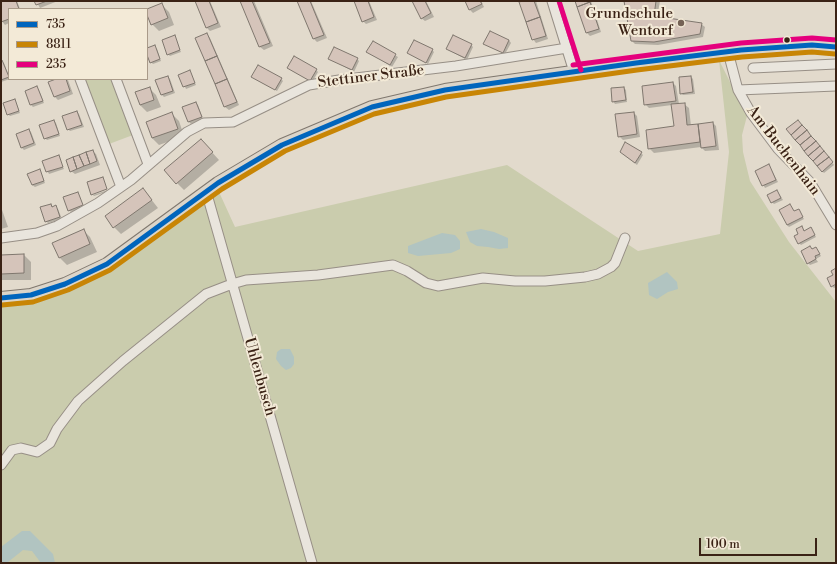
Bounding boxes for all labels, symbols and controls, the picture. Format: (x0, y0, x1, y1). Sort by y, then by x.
place label: Grundschule Wentorf (586, 5, 673, 40)
legend (8, 8, 148, 80)
text: 735 (46, 17, 65, 32)
marker: Grundschule Wentorf (676, 18, 686, 28)
unlabelled marker (782, 35, 792, 45)
text: 8811 (46, 37, 71, 52)
text: 235 (46, 57, 66, 72)
street label: Stettiner Straße (317, 62, 425, 92)
street label: Am Buchenhain (742, 103, 824, 199)
street label: Uhlenbusch (239, 336, 279, 418)
scale bar (701, 530, 819, 556)
text: 100 m (706, 537, 740, 552)

